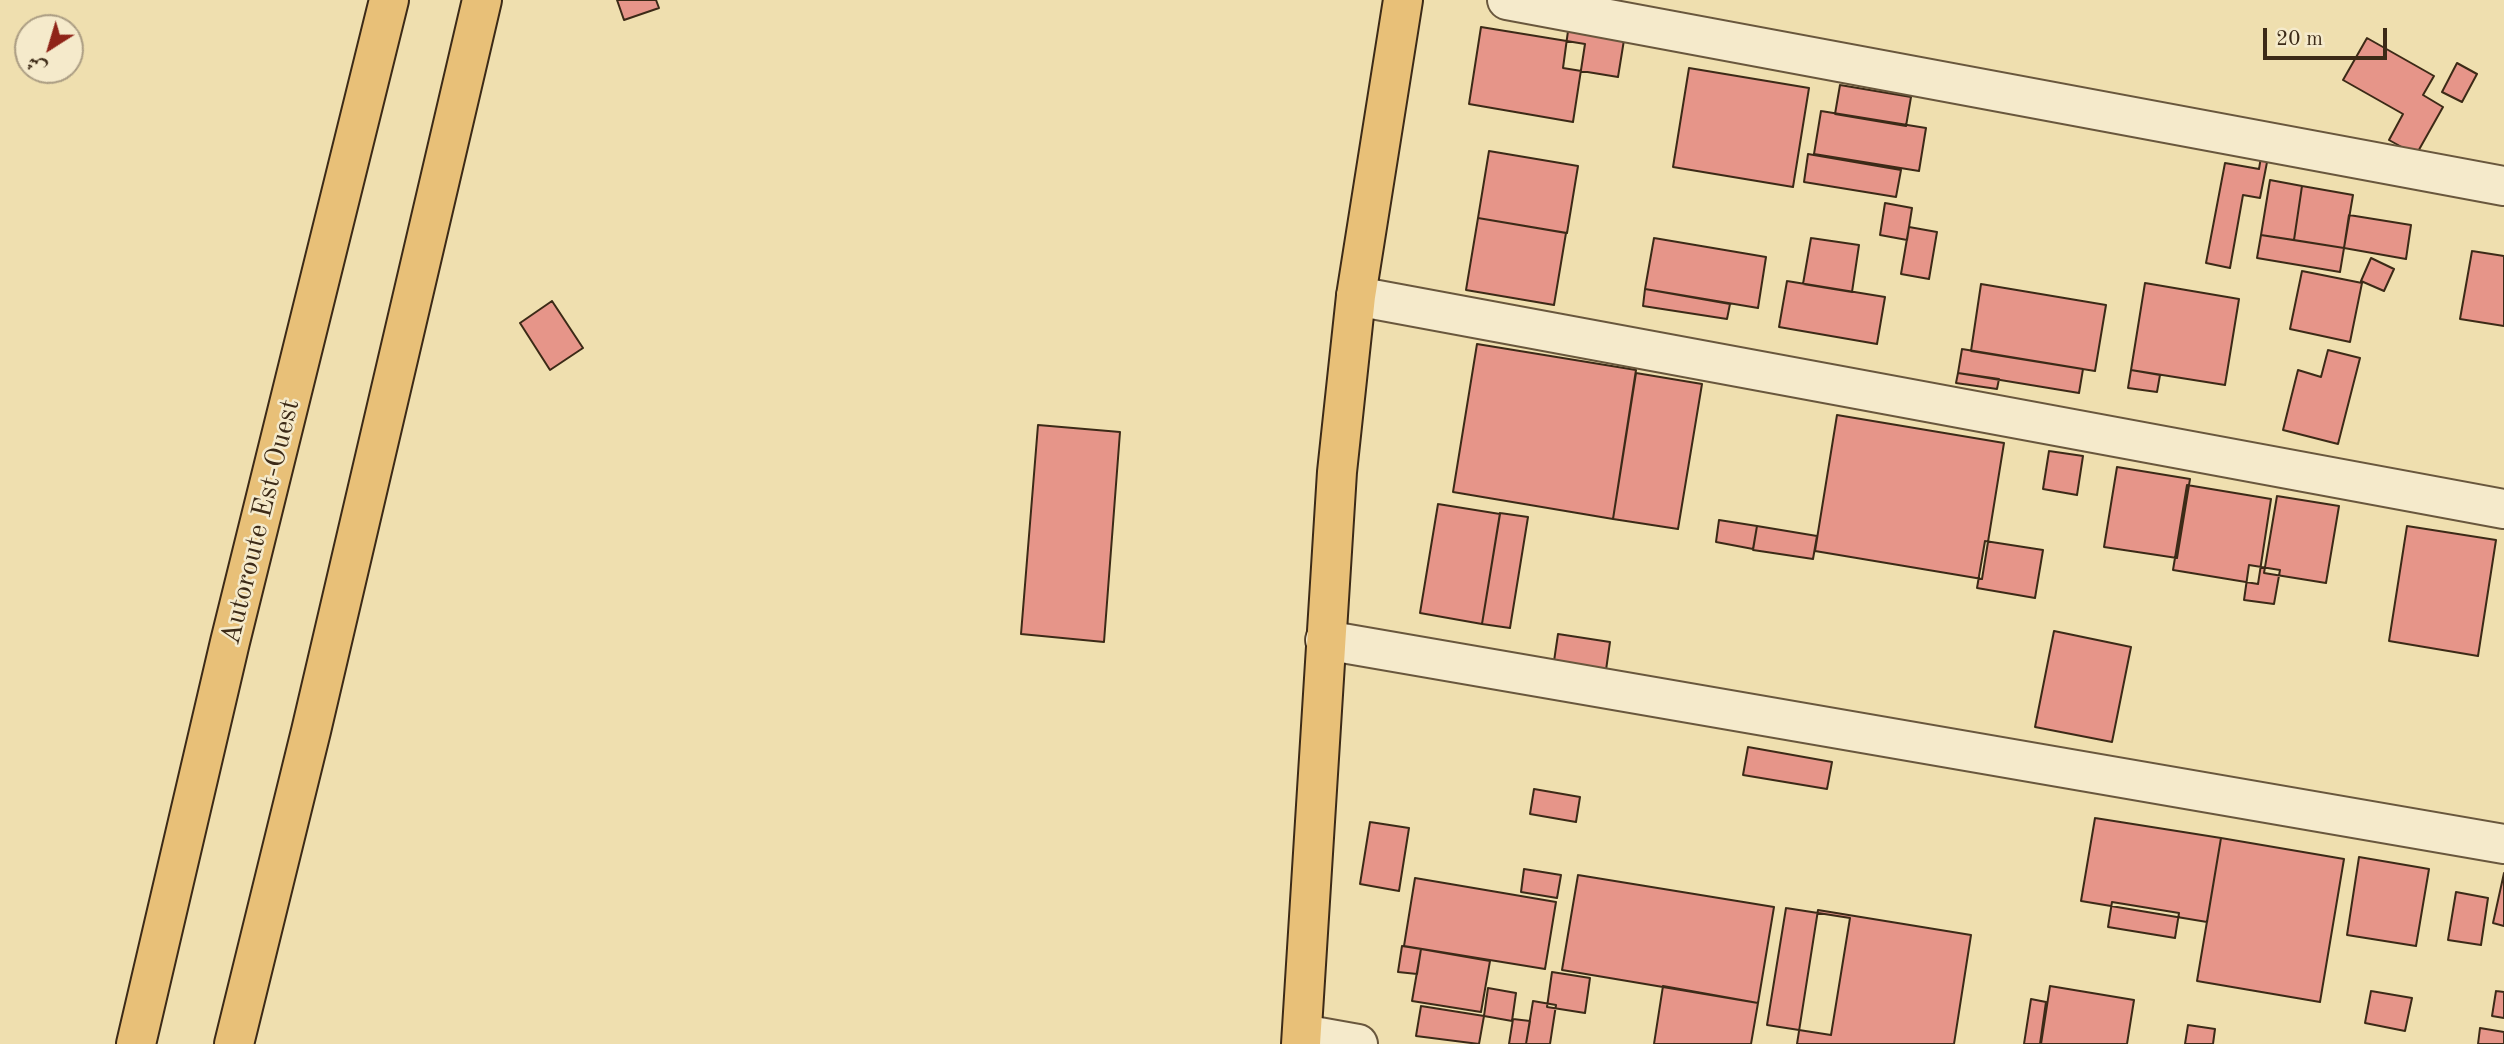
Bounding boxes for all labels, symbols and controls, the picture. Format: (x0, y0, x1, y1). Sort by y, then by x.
north arrow (14, 14, 84, 84)
scale bar (2266, 14, 2390, 58)
text: 20 m (2276, 29, 2323, 50)
text: ش (24, 51, 51, 78)
street label: Autoroute Est-Ouest (214, 396, 308, 648)

